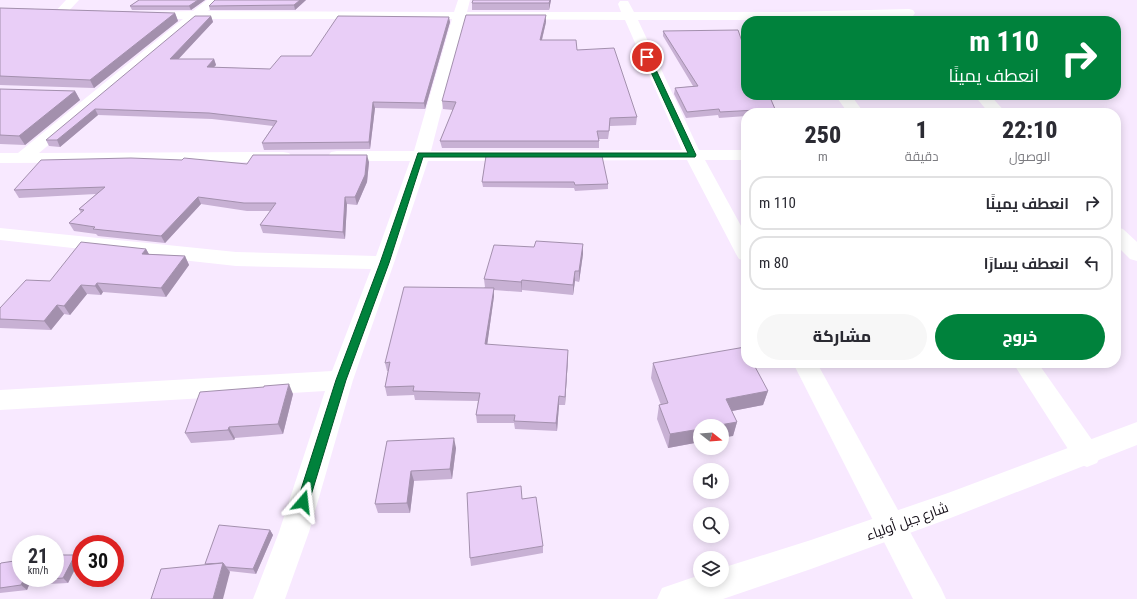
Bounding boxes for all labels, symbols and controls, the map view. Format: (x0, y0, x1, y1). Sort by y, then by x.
text: 110 m (969, 25, 1039, 58)
icon: right (1053, 32, 1105, 84)
pin (630, 40, 664, 74)
icon: arrive (636, 46, 658, 68)
text: انعطف يمينًا (948, 65, 1039, 86)
text: 1 (915, 116, 928, 144)
text: 22:10 (1002, 116, 1058, 144)
text: 250 (805, 121, 841, 149)
text: m (818, 149, 828, 164)
text: دقيقة (905, 149, 938, 164)
text: الوصول (1009, 149, 1050, 164)
icon: right (1081, 192, 1103, 214)
text: 110 m (759, 194, 796, 212)
text: انعطف يمينًا (986, 195, 1069, 213)
icon: left (1081, 252, 1103, 274)
text: 80 m (759, 254, 789, 272)
text: انعطف يسارًا (984, 255, 1069, 273)
button: مشاركة (757, 314, 927, 360)
button: خروج (935, 314, 1105, 360)
north arrow (693, 419, 729, 455)
map controls (693, 419, 729, 587)
button: sound (693, 463, 729, 499)
position arrow (282, 481, 324, 523)
street label: شارع جبل أولياء (863, 498, 951, 544)
button: search (693, 507, 729, 543)
speed limit sign: 30 (72, 535, 124, 587)
text: 21 (28, 544, 48, 568)
button: layers (693, 551, 729, 587)
text: km/h (28, 565, 48, 576)

